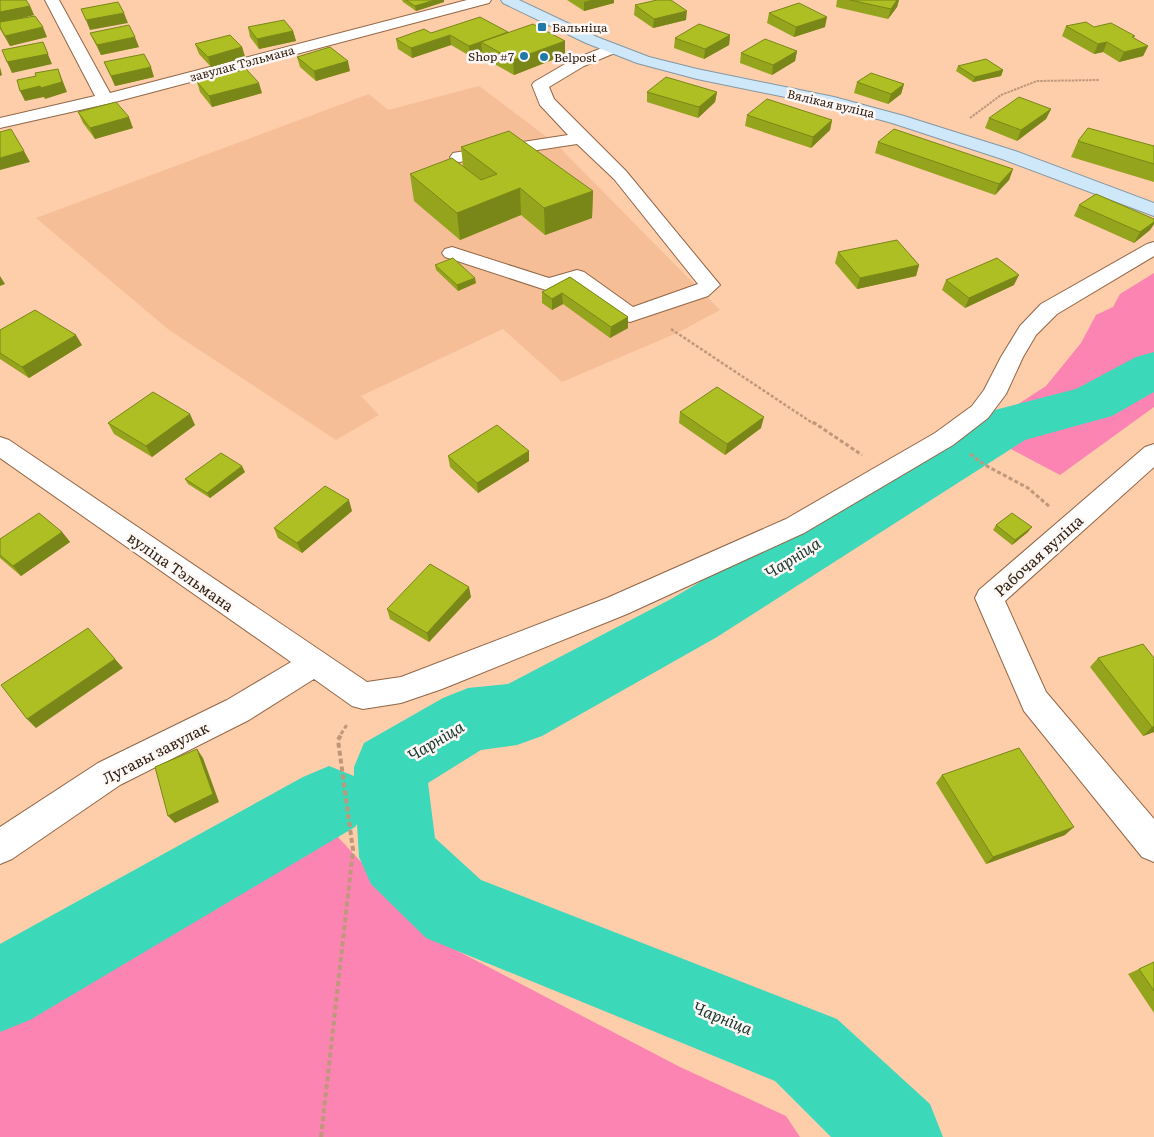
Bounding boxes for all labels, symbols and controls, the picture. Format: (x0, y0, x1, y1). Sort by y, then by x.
place label: Бальніца (552, 18, 608, 36)
marker: Бальніца (536, 21, 548, 33)
street label: завулак Тэльмана (188, 40, 297, 86)
place label: Shop #7 (468, 47, 514, 65)
place label: Belpost (554, 48, 596, 66)
marker: Shop #7 (518, 50, 530, 62)
marker: Belpost (538, 51, 550, 63)
street label: Вялікая вуліца (786, 84, 877, 122)
street label: Рабочая вуліца (988, 508, 1088, 601)
street label: вуліца Тэльмана (123, 526, 240, 617)
water label: Чарніца (759, 530, 825, 584)
water label: Чарніца (402, 713, 469, 766)
street label: Лугавы завулак (98, 715, 213, 789)
water label: Чарніца (690, 994, 757, 1040)

